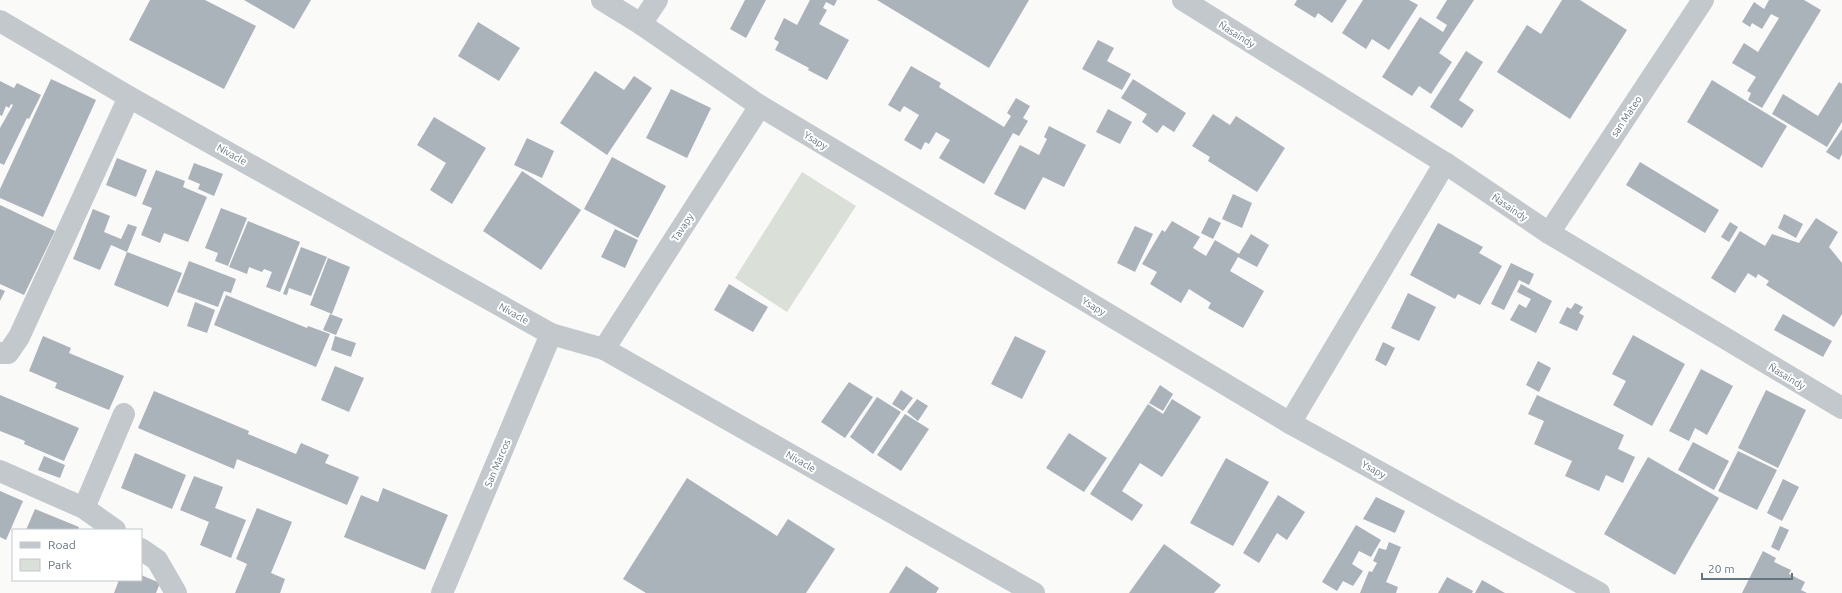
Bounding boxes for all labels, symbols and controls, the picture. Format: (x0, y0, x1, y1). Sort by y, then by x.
street label: Ñasaindy (1217, 19, 1257, 50)
street label: san Mateo (1609, 94, 1644, 139)
street label: Ysapy (802, 129, 830, 152)
street label: Nivacle (215, 142, 249, 167)
street label: Ñasaindy (1490, 192, 1530, 223)
street label: Tavapy (669, 211, 696, 243)
street label: Ysapy (1080, 295, 1108, 318)
street label: Nivacle (497, 301, 531, 326)
street label: Ñasaindy (1767, 361, 1807, 392)
street label: San Marcos (482, 438, 512, 489)
street label: Nivacle (784, 449, 818, 474)
street label: Ysapy (1360, 458, 1388, 481)
legend (12, 529, 142, 581)
text: Road (48, 538, 76, 551)
scale bar (1702, 555, 1792, 581)
text: Park (48, 558, 72, 571)
text: 20 m (1708, 562, 1735, 575)

